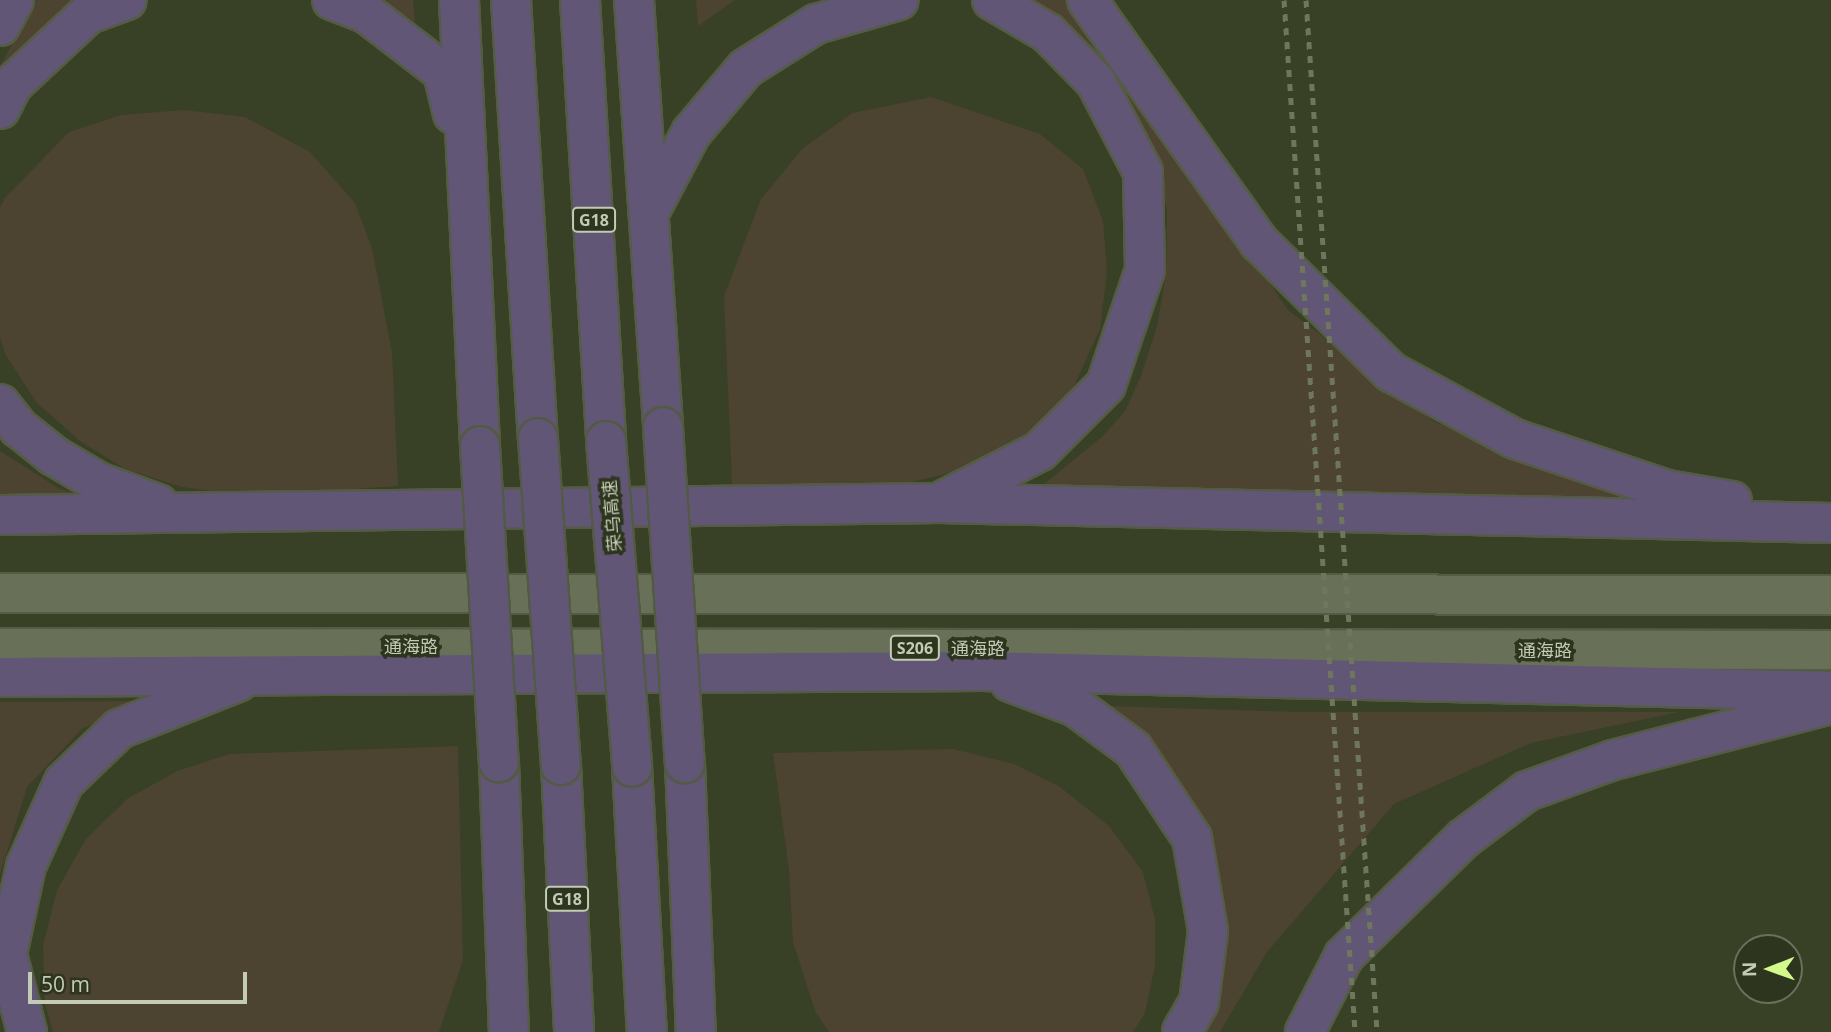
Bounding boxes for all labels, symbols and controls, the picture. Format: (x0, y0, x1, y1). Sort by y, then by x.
road number: G18 (571, 208, 617, 232)
street label: 荣乌高速 (598, 479, 626, 553)
street label: 通海路 (384, 635, 438, 657)
road number: S206 (889, 636, 941, 660)
street label: 通海路 (951, 637, 1005, 659)
street label: 通海路 (1518, 639, 1572, 661)
road number: G18 (544, 886, 590, 911)
north arrow (1733, 934, 1803, 1004)
scale bar (32, 958, 250, 1002)
text: N (1736, 961, 1762, 977)
text: 50 m (41, 970, 90, 998)

